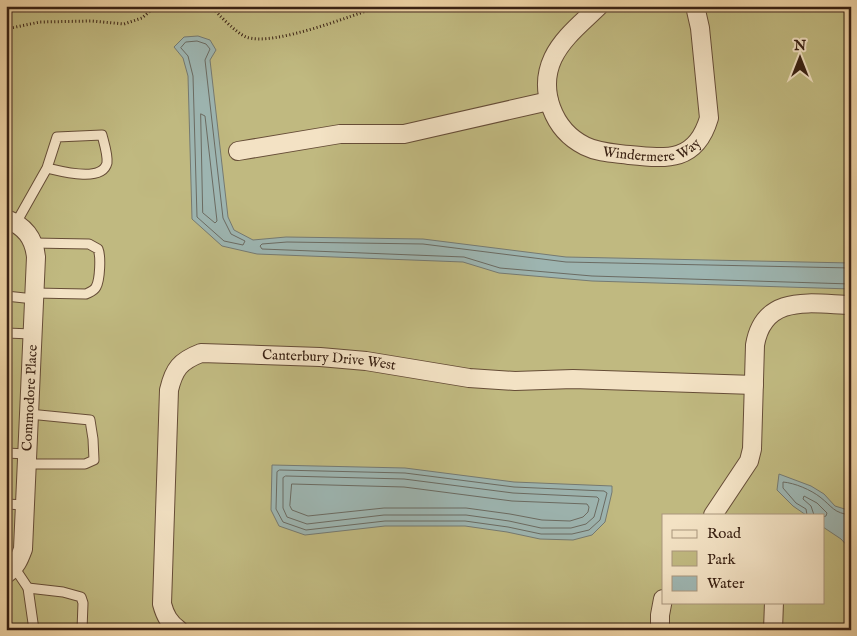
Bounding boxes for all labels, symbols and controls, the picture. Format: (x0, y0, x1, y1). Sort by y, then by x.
north arrow (774, 32, 824, 82)
text: N (793, 37, 806, 55)
street label: Windermere Way (601, 135, 705, 166)
street label: Commodore Place (18, 344, 42, 452)
street label: Canterbury Drive West (262, 346, 397, 375)
legend (662, 514, 824, 604)
text: Road (707, 524, 742, 543)
text: Park (707, 550, 737, 569)
text: Water (707, 574, 745, 593)

